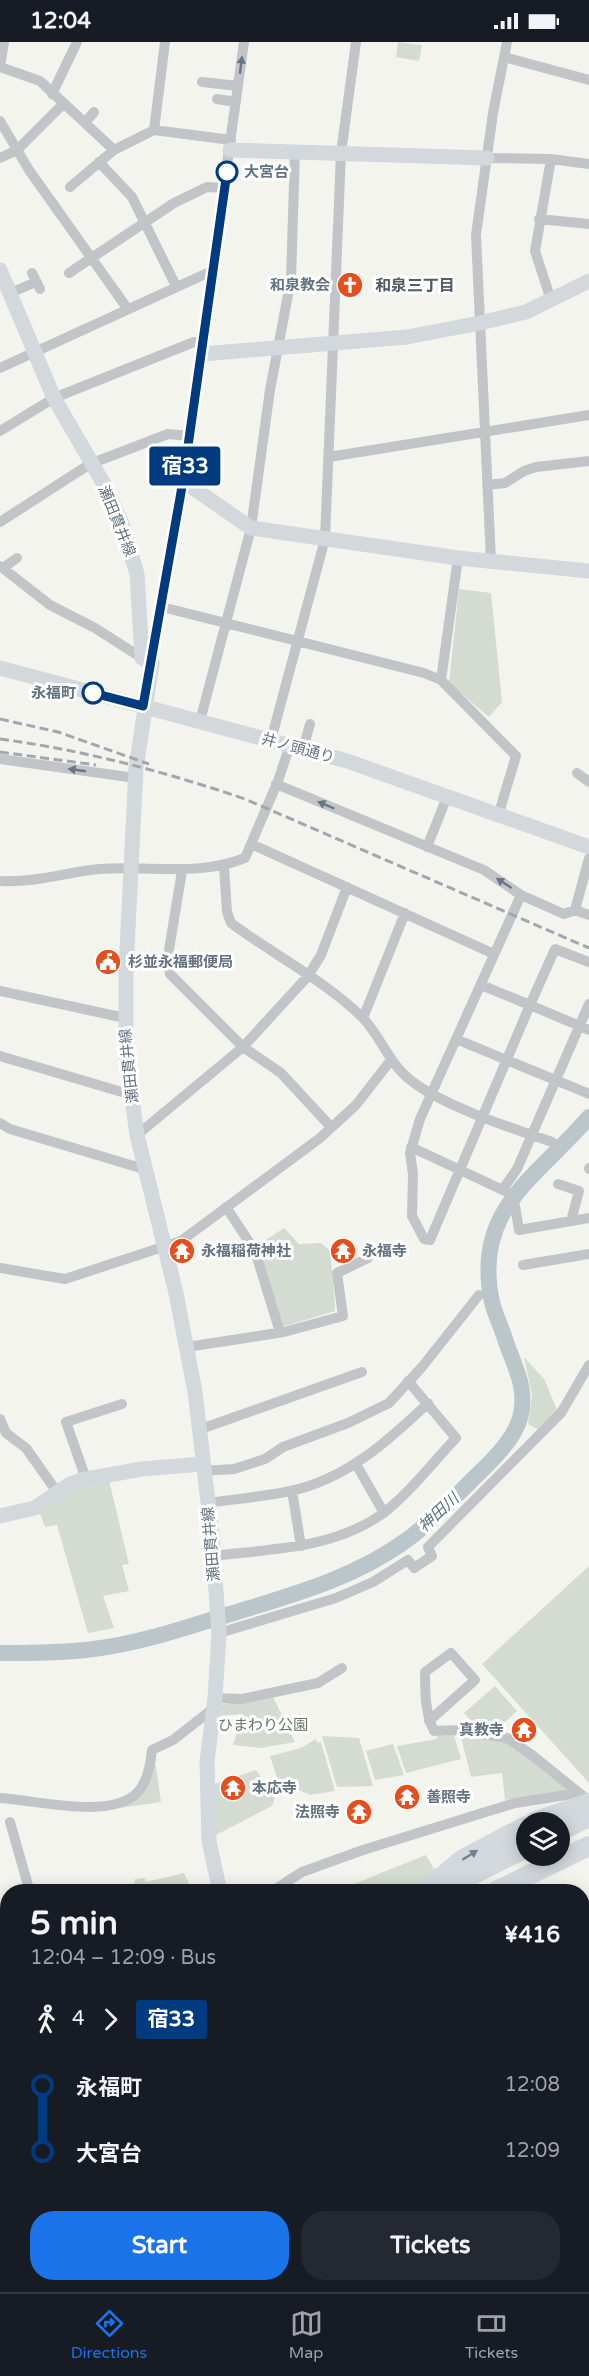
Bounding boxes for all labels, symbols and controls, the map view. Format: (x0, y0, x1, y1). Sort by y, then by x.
text: 12:04 (30, 8, 91, 34)
one-way arrow (236, 55, 246, 74)
marker: 大宮台 (216, 161, 238, 183)
place label: 大宮台 (244, 163, 289, 181)
church icon: 和泉教会 (335, 270, 365, 300)
place label: 和泉教会 (270, 276, 330, 294)
district label: 和泉三丁目 (375, 276, 455, 296)
line badge: 宿33 (150, 446, 219, 486)
text: 宿33 (161, 454, 209, 479)
street label: 瀬田貫井線 (95, 483, 139, 559)
marker: 永福町 (82, 682, 104, 704)
place label: 永福町 (31, 684, 76, 702)
street label: 井ノ頭通り (259, 730, 337, 766)
one-way arrow (67, 765, 86, 774)
one-way arrow (316, 800, 334, 810)
one-way arrow (496, 878, 512, 889)
public building icon: 杉並永福郵便局 (93, 947, 123, 977)
place label: 杉並永福郵便局 (128, 953, 233, 971)
street label: 瀬田貫井線 (116, 1028, 142, 1104)
temple icon: 永福稲荷神社 (167, 1236, 197, 1266)
temple icon: 永福寺 (328, 1236, 358, 1266)
place label: 永福稲荷神社 (201, 1242, 291, 1260)
place label: 永福寺 (362, 1242, 407, 1260)
water label: 神田川 (414, 1488, 465, 1536)
street label: 瀬田貫井線 (199, 1506, 223, 1582)
temple icon: 真教寺 (509, 1715, 539, 1745)
park label: ひまわり公園 (218, 1716, 308, 1734)
place label: 真教寺 (459, 1721, 504, 1739)
temple icon: 本応寺 (218, 1773, 248, 1803)
place label: 本応寺 (252, 1779, 297, 1797)
temple icon: 善照寺 (392, 1782, 422, 1812)
place label: 善照寺 (426, 1788, 471, 1806)
temple icon: 法照寺 (344, 1797, 374, 1827)
place label: 法照寺 (295, 1803, 340, 1821)
map controls (516, 1812, 570, 1866)
button: layers (516, 1812, 570, 1866)
one-way arrow (462, 1849, 478, 1860)
text: 5 min (30, 1904, 118, 1943)
text: ¥416 (504, 1922, 560, 1948)
text: 12:04 – 12:09 · Bus (30, 1946, 216, 1970)
icon: walk (30, 2003, 63, 2036)
icon: forward (94, 2003, 127, 2036)
text: 4 (72, 2007, 85, 2031)
text: 宿33 (148, 2007, 195, 2032)
text: 12:08 (505, 2073, 560, 2097)
text: 永福町 (76, 2075, 142, 2101)
text: 12:09 (505, 2139, 560, 2163)
text: 大宮台 (76, 2141, 142, 2167)
button: Start (30, 2211, 289, 2280)
button: Tickets (301, 2211, 560, 2280)
tab: Directions (71, 2307, 147, 2363)
tab: Map (289, 2307, 323, 2363)
tab: Tickets (465, 2307, 518, 2363)

